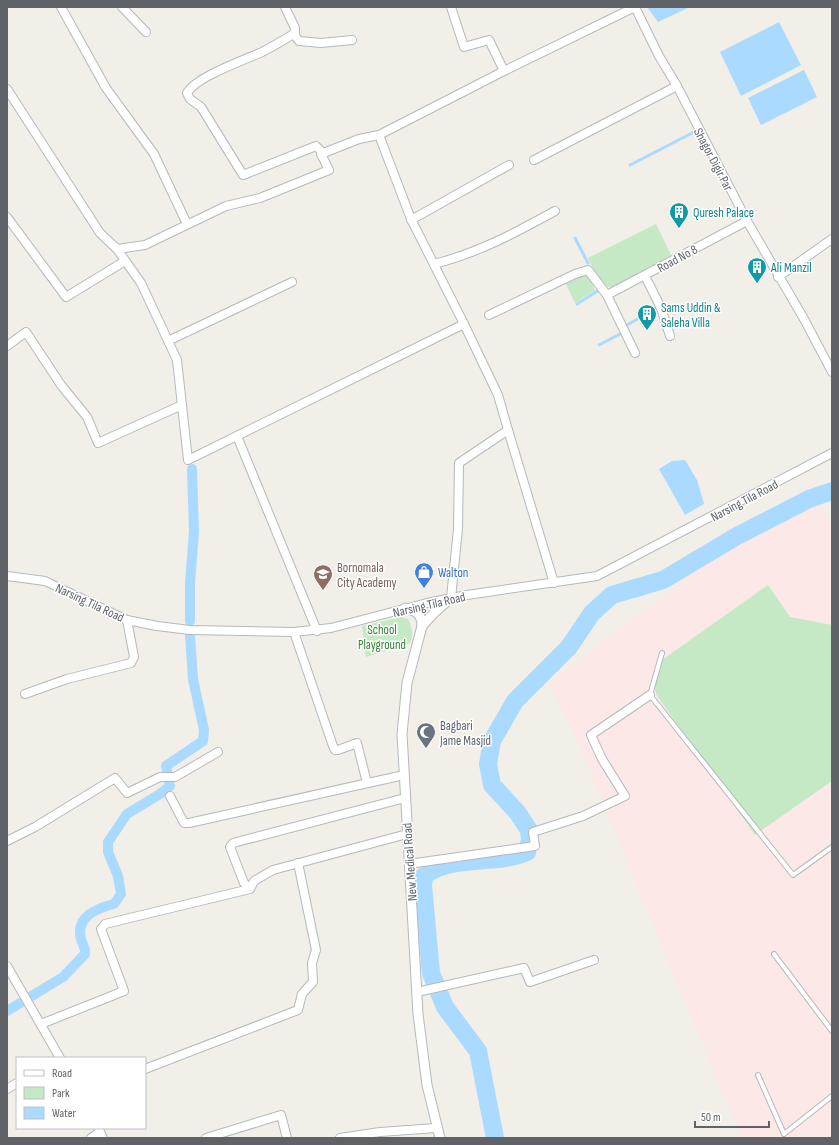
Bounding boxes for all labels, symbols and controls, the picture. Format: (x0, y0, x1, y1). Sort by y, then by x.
street label: Shagor Digir Par (690, 125, 736, 194)
building icon: Quresh Palace (668, 201, 690, 229)
place label: Quresh Palace (693, 205, 754, 221)
street label: Road No 8 (655, 241, 701, 276)
building icon: Ali Manzil (746, 256, 768, 284)
place label: Ali Manzil (770, 260, 812, 276)
place label: Sams Uddin & Saleha Villa (661, 300, 721, 331)
building icon: Sams Uddin & Saleha Villa (636, 303, 658, 331)
street label: Narsing Tila Road (708, 476, 781, 525)
place label: Bornomala City Academy (337, 560, 397, 591)
shop icon: Walton (413, 561, 435, 589)
school or university icon: Bornomala City Academy (312, 563, 334, 591)
place label: Walton (438, 565, 468, 581)
street label: Narsing Tila Road (53, 580, 126, 626)
street label: Narsing Tila Road (391, 589, 467, 621)
park label: School Playground (358, 622, 406, 653)
place label: Bagbari Jame Masjid (439, 718, 491, 749)
mosque icon: Bagbari Jame Masjid (415, 721, 437, 749)
street label: New Medical Road (399, 822, 421, 901)
legend (16, 1057, 146, 1129)
text: Road (52, 1066, 72, 1081)
text: Park (52, 1086, 70, 1101)
scale bar (695, 1103, 769, 1129)
text: Water (52, 1106, 76, 1121)
text: 50 m (701, 1110, 721, 1125)

